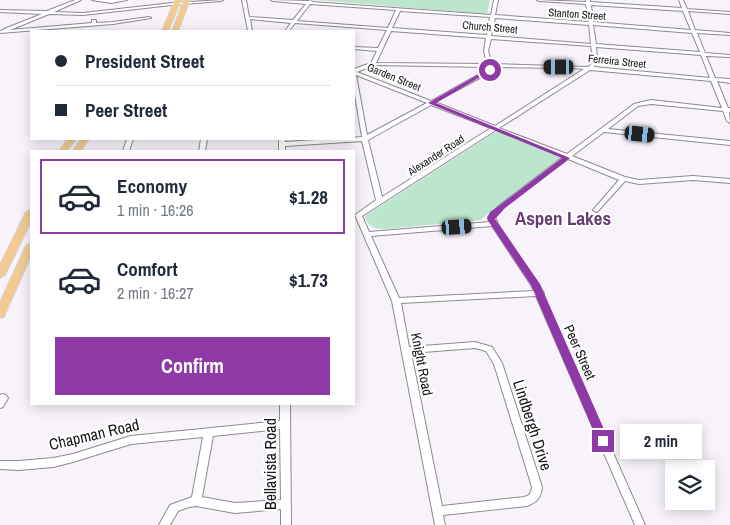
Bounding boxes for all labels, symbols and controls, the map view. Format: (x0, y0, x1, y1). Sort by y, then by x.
street label: Stanton Street (548, 5, 607, 23)
street label: Church Street (462, 18, 519, 36)
text: President Street (85, 48, 205, 74)
street label: Ferreira Street (587, 51, 647, 71)
route start (479, 59, 501, 81)
street label: Garden Street (365, 60, 423, 94)
car (544, 60, 574, 75)
text: Peer Street (85, 97, 167, 123)
car (624, 125, 655, 143)
street label: Alexander Road (404, 132, 467, 179)
text: Economy (117, 173, 187, 199)
icon: car (57, 174, 102, 219)
text: $1.28 (289, 184, 328, 210)
text: 1 min · 16:26 (117, 199, 194, 221)
district label: Aspen Lakes (515, 205, 611, 231)
car (441, 218, 472, 236)
text: Comfort (117, 256, 178, 282)
icon: car (57, 257, 102, 302)
text: $1.73 (289, 267, 328, 293)
text: 2 min · 16:27 (117, 282, 194, 304)
street label: Peer Street (560, 322, 600, 382)
street label: Knight Road (407, 331, 437, 397)
button: Confirm (55, 337, 330, 395)
street label: Lindbergh Drive (508, 377, 558, 473)
street label: Chapman Road (47, 413, 141, 455)
street label: Bellavista Road (259, 418, 281, 510)
callout: 2 min (620, 424, 703, 458)
route end (592, 430, 614, 452)
text: 2 min (644, 430, 678, 452)
map controls (665, 460, 715, 510)
button: layers (665, 460, 715, 510)

